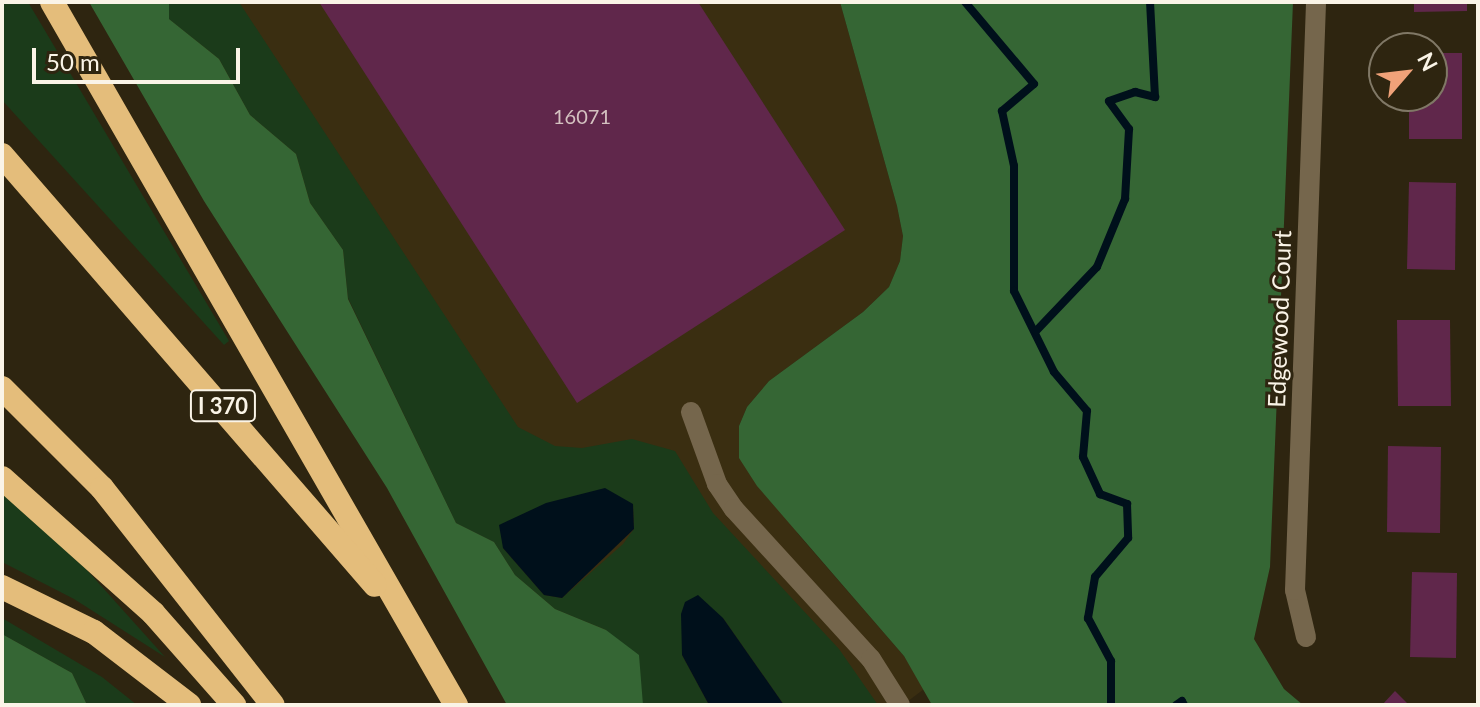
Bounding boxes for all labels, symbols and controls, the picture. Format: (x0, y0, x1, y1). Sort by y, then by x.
scale bar (36, 32, 244, 82)
north arrow (1368, 32, 1448, 112)
text: 50 m (46, 47, 100, 76)
text: N (1412, 48, 1444, 75)
house number: 16071 (553, 104, 611, 128)
street label: Edgewood Court (1262, 230, 1296, 408)
road number: I 370 (189, 388, 257, 424)

